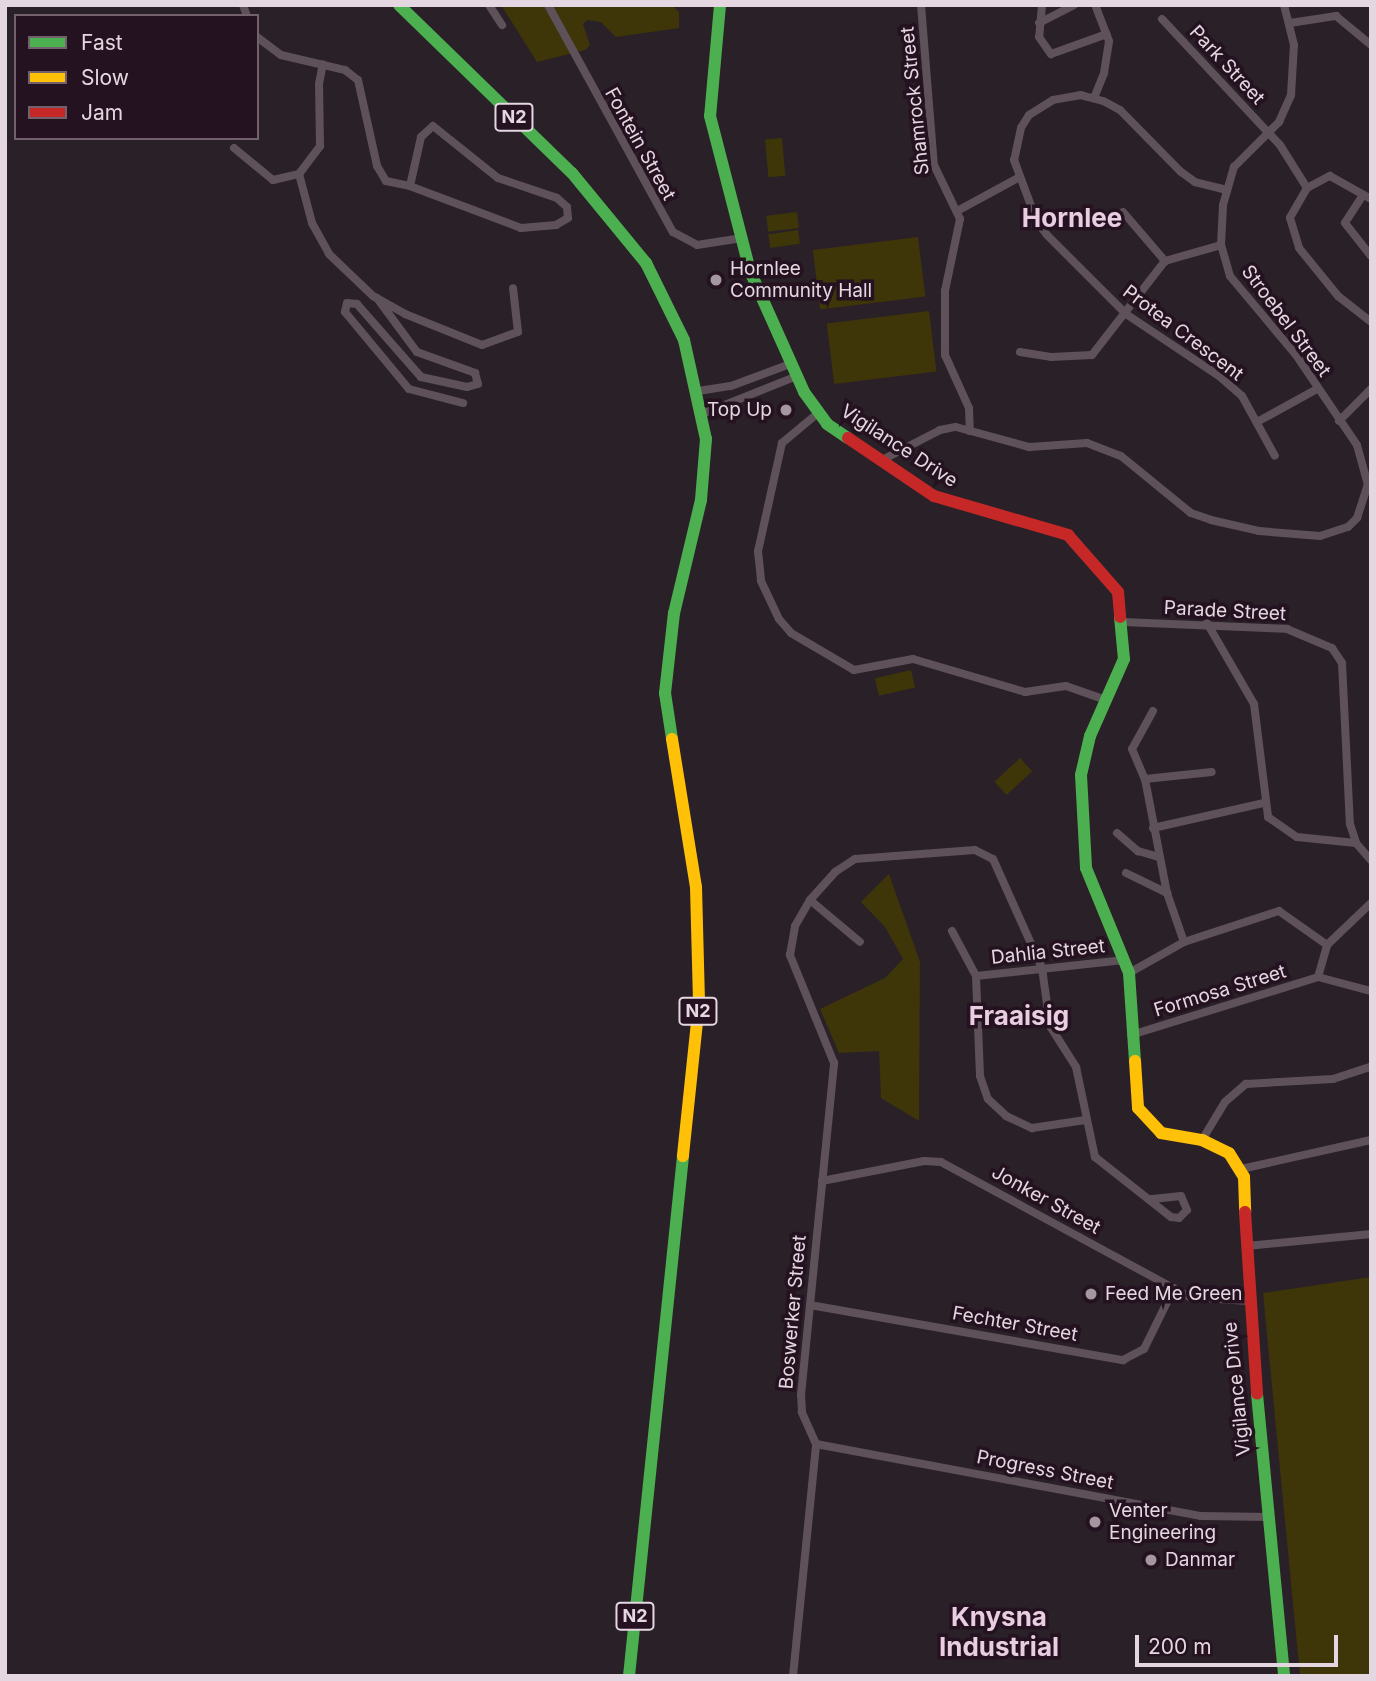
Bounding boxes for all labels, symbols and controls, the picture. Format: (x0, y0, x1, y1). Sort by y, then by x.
legend (14, 14, 259, 140)
street label: Park Street (1185, 21, 1269, 109)
street label: Shamrock Street (896, 26, 934, 176)
text: Fast (81, 30, 123, 55)
text: Slow (81, 65, 129, 90)
street label: Fontein Street (600, 84, 680, 204)
text: Jam (81, 100, 123, 125)
road number: N2 (493, 103, 535, 132)
district label: Hornlee (1022, 202, 1122, 234)
place label: Hornlee Community Hall (730, 258, 872, 302)
street label: Stroebel Street (1237, 261, 1335, 381)
marker: Hornlee Community Hall (708, 272, 724, 288)
street label: Protea Crescent (1118, 280, 1248, 386)
place label: Top Up (707, 399, 772, 421)
street label: Vigilance Drive (836, 400, 962, 492)
marker: Top Up (778, 402, 794, 418)
street label: Parade Street (1163, 596, 1287, 626)
street label: Dahlia Street (990, 935, 1106, 969)
street label: Formosa Street (1151, 960, 1289, 1022)
road number: N2 (677, 996, 719, 1026)
district label: Fraaisig (969, 1000, 1069, 1032)
street label: Jonker Street (988, 1161, 1104, 1239)
street label: Boswerker Street (775, 1234, 811, 1390)
place label: Feed Me Green (1105, 1283, 1243, 1305)
marker: Feed Me Green (1083, 1286, 1099, 1302)
street label: Fechter Street (951, 1302, 1079, 1346)
street label: Vigilance Drive (1219, 1321, 1255, 1457)
street label: Progress Street (975, 1446, 1115, 1494)
place label: Venter Engineering (1109, 1500, 1216, 1544)
marker: Venter Engineering (1087, 1514, 1103, 1530)
place label: Danmar (1165, 1549, 1235, 1571)
marker: Danmar (1143, 1552, 1159, 1568)
district label: Knysna Industrial (939, 1601, 1059, 1662)
road number: N2 (614, 1602, 656, 1630)
scale bar (1138, 1622, 1341, 1666)
text: 200 m (1148, 1634, 1212, 1659)

